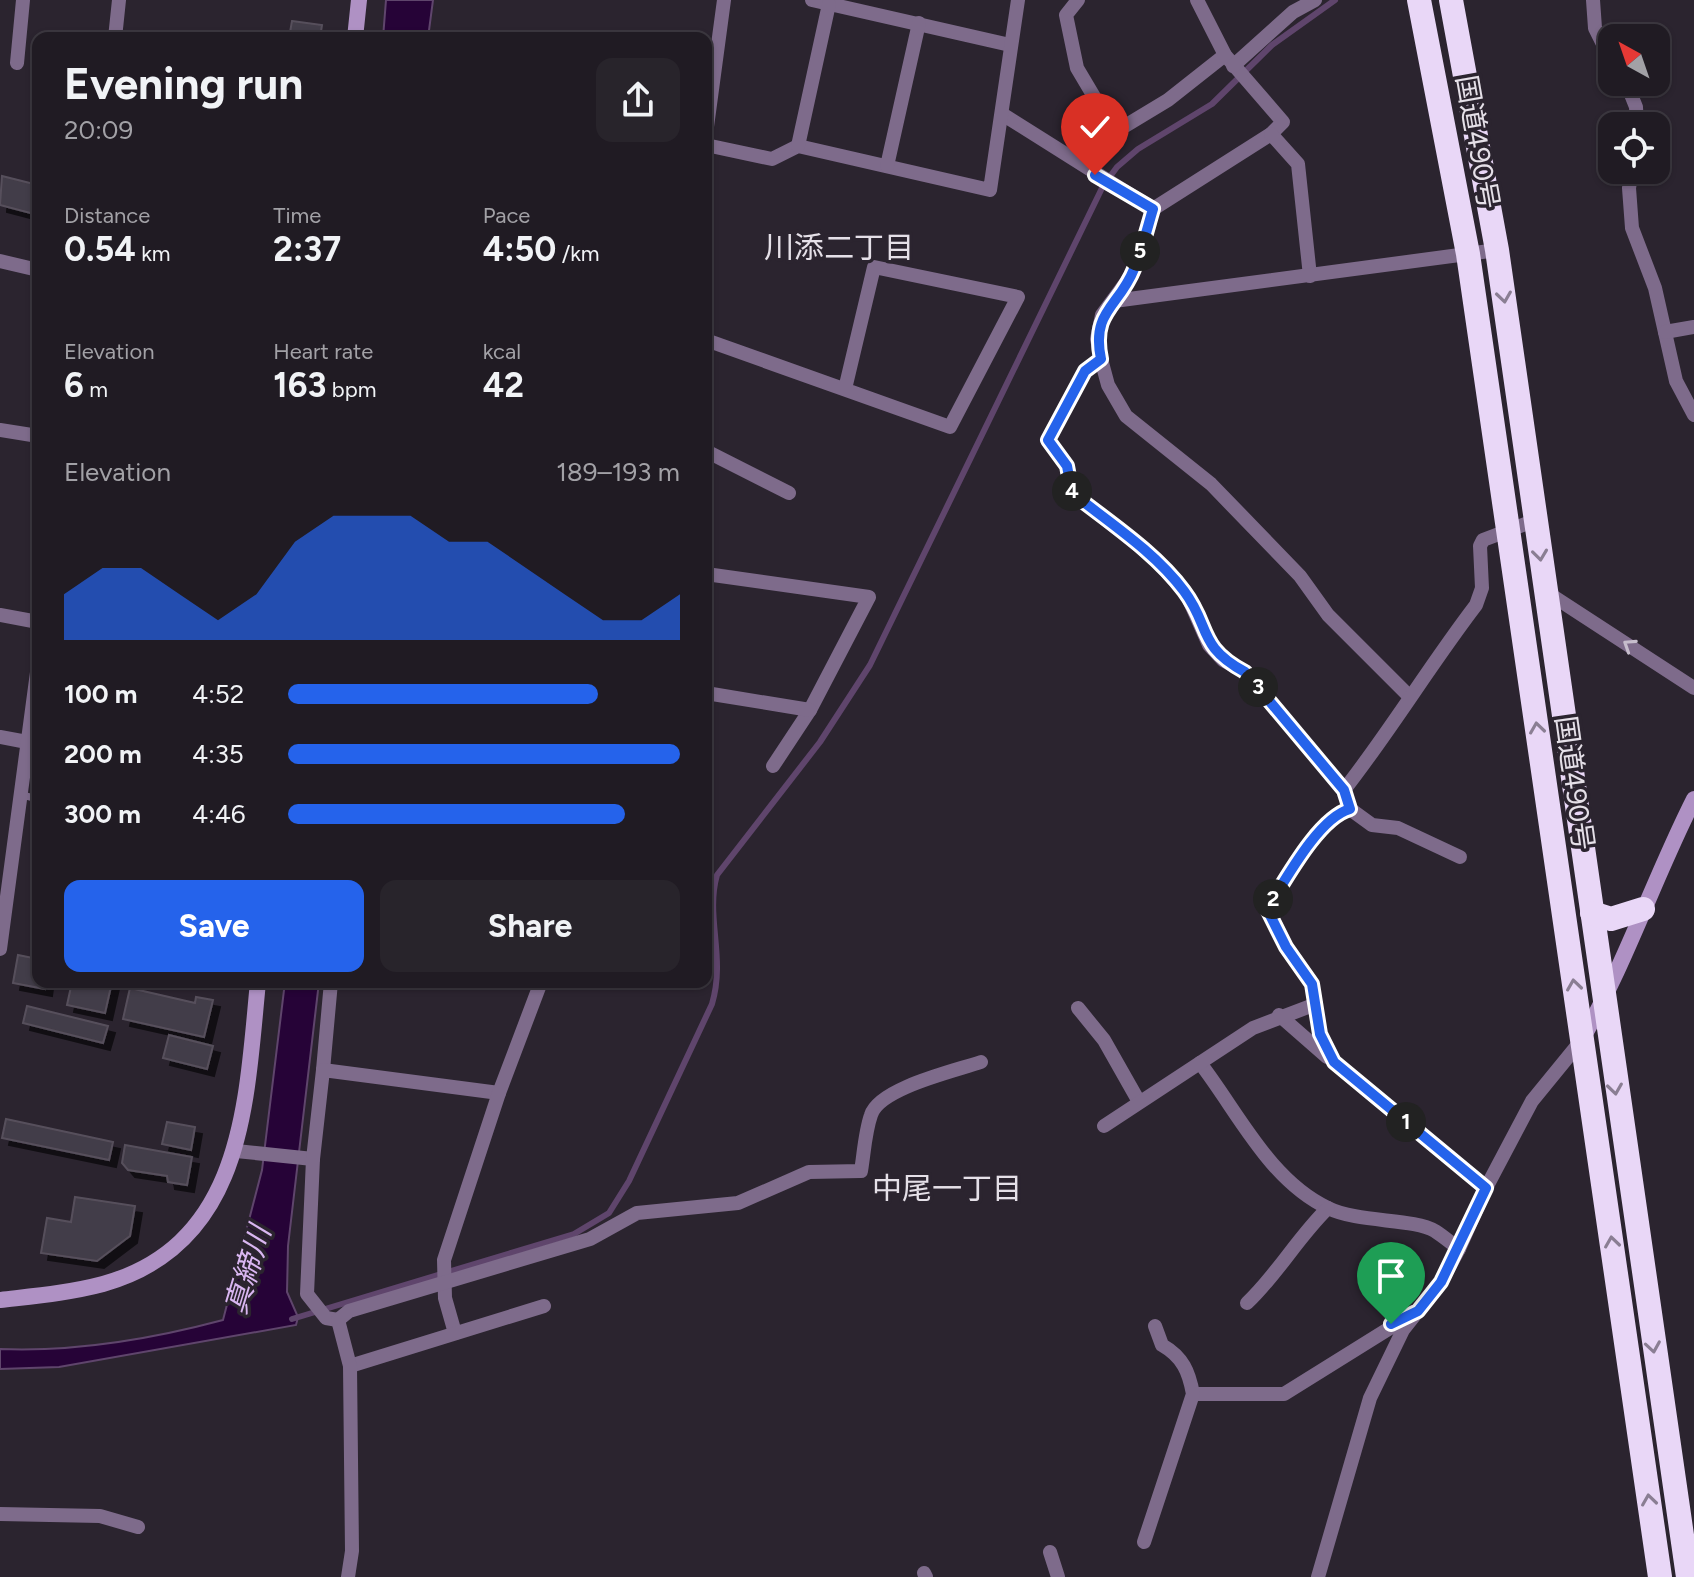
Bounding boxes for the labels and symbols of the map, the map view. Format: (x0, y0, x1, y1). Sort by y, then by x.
north arrow (1598, 24, 1670, 96)
street label: 国道490号 (1450, 72, 1506, 212)
pin (1061, 93, 1129, 175)
district label: 川添二丁目 (764, 229, 914, 266)
pin: 5 (1120, 231, 1160, 271)
one-way arrow (1495, 290, 1512, 304)
pin: 4 (1052, 471, 1092, 511)
one-way arrow (1532, 549, 1549, 562)
one-way arrow (1623, 640, 1637, 655)
pin: 3 (1238, 667, 1278, 707)
street label: 国道490号 (1549, 714, 1601, 852)
one-way arrow (1529, 721, 1546, 735)
pin: 2 (1253, 879, 1293, 919)
one-way arrow (1566, 978, 1583, 992)
one-way arrow (1606, 1083, 1623, 1096)
pin: 1 (1386, 1102, 1426, 1142)
district label: 中尾一丁目 (872, 1170, 1022, 1207)
water label: 真締川 (217, 1219, 279, 1318)
one-way arrow (1604, 1235, 1621, 1249)
pin (1357, 1242, 1425, 1324)
one-way arrow (1644, 1340, 1661, 1353)
one-way arrow (1641, 1493, 1658, 1507)

